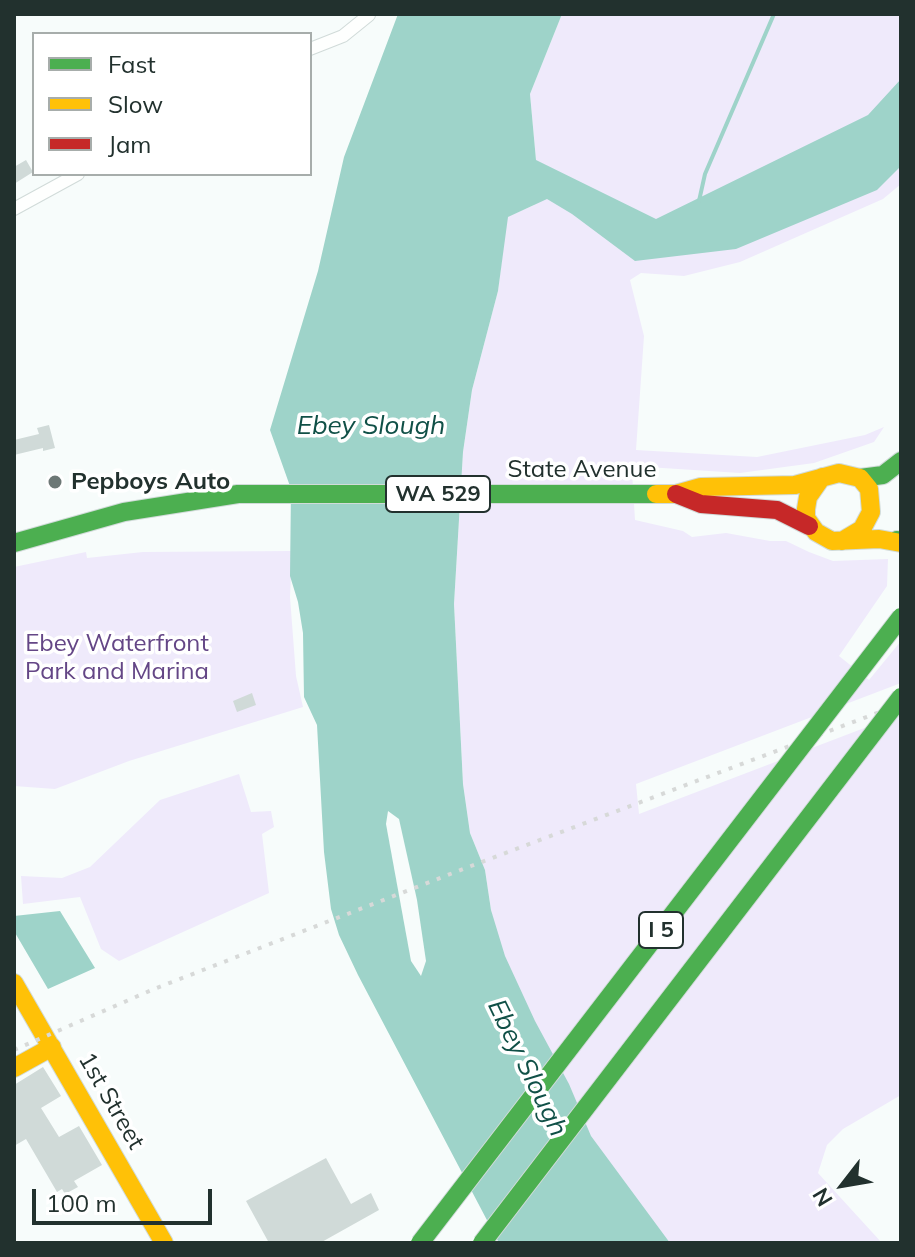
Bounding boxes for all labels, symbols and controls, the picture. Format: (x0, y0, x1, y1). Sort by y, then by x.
legend (32, 32, 312, 176)
text: Fast (108, 49, 156, 79)
text: Slow (108, 89, 163, 119)
text: Jam (108, 129, 151, 159)
water label: Ebey Slough (297, 410, 445, 442)
street label: State Avenue (508, 456, 656, 484)
place label: Pepboys Auto (71, 468, 230, 496)
marker: Pepboys Auto (46, 473, 64, 491)
road number: WA 529 (386, 476, 490, 512)
park label: Ebey Waterfront Park and Marina (25, 630, 209, 686)
road number: I 5 (639, 912, 683, 948)
water label: Ebey Slough (480, 994, 574, 1142)
street label: 1st Street (72, 1047, 150, 1155)
north arrow (803, 1145, 883, 1225)
scale bar (36, 1173, 216, 1223)
text: N (806, 1183, 839, 1212)
text: 100 m (46, 1188, 117, 1218)

